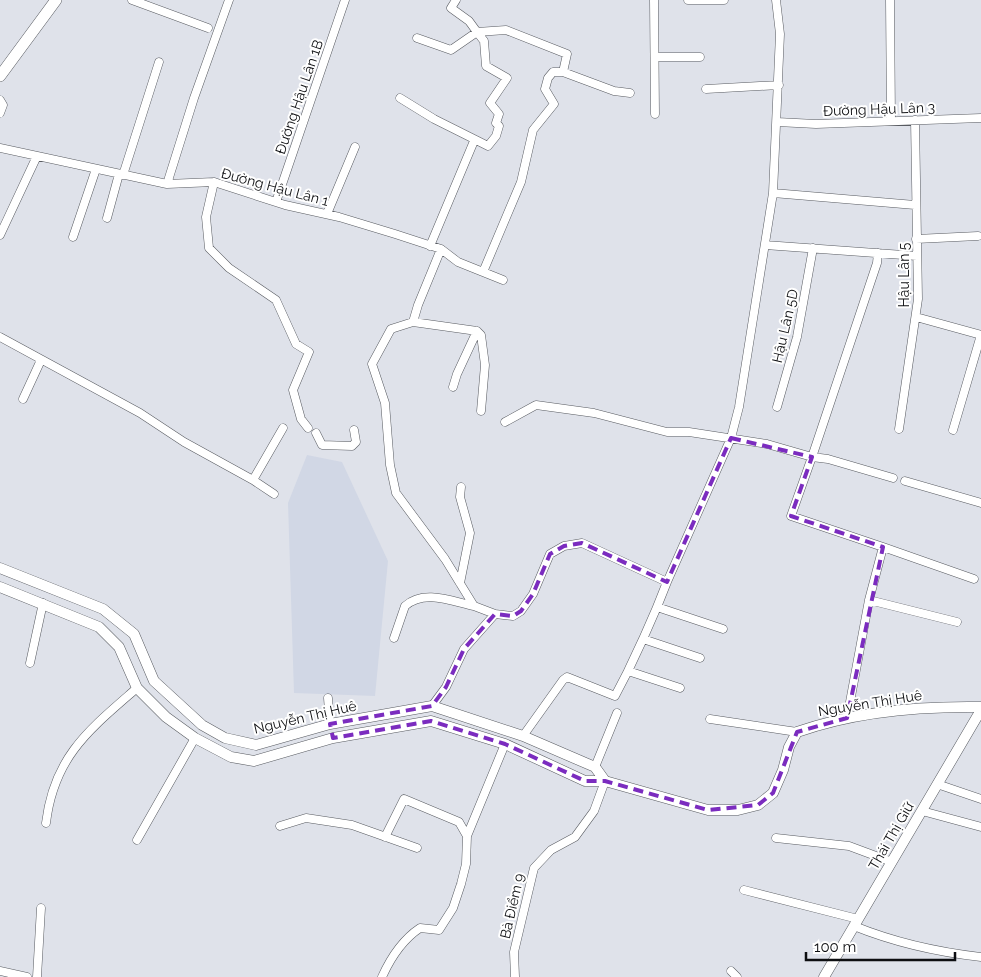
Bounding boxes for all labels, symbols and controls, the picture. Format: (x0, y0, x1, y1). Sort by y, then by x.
street label: Đường Hậu Lân 1B (272, 38, 326, 156)
street label: Đường Hậu Lân 3 (823, 99, 935, 119)
street label: Đường Hậu Lân 1 (220, 165, 330, 209)
street label: Hậu Lân 5 (896, 242, 912, 308)
street label: Hậu Lân 5D (769, 288, 801, 364)
street label: Nguyễn Thị Huê (817, 687, 923, 719)
street label: Nguyễn Thị Huê (252, 697, 358, 737)
street label: Thái Thị Giữ (865, 799, 917, 873)
street label: Bà Điểm 9 (497, 872, 527, 940)
scale bar (806, 930, 955, 962)
text: 100 m (814, 938, 856, 956)

